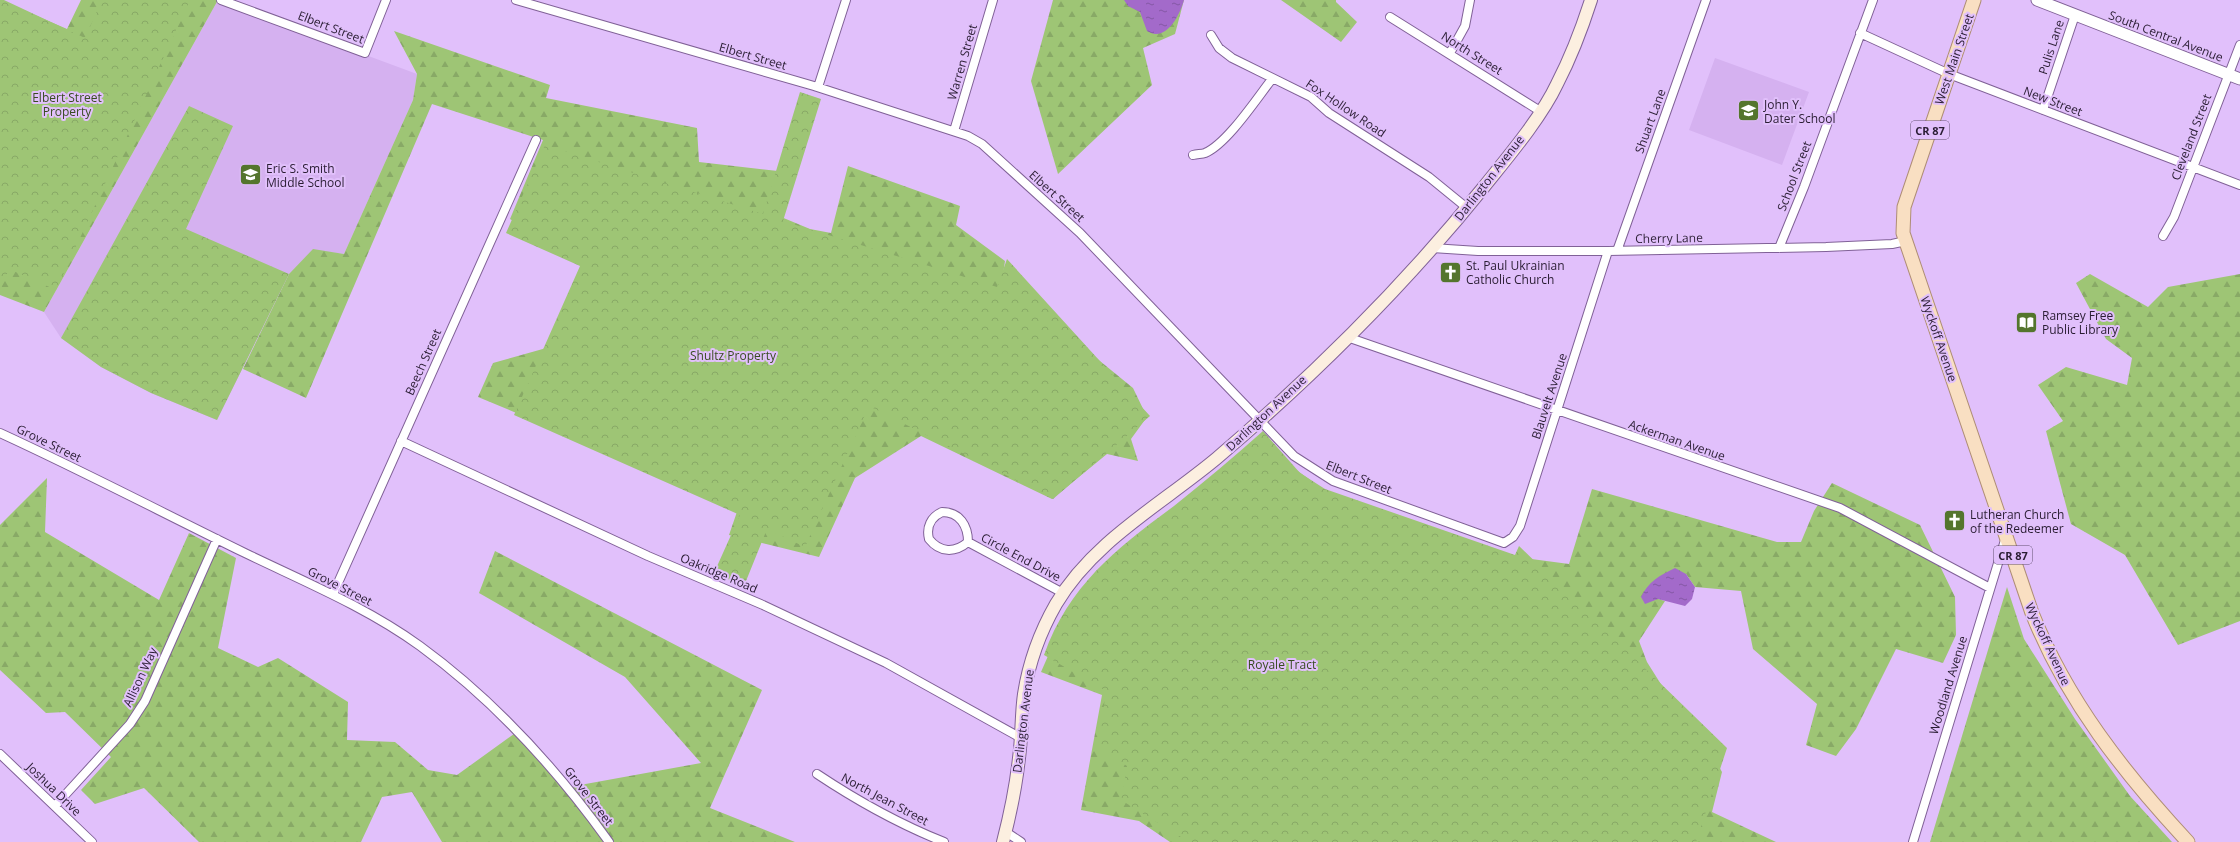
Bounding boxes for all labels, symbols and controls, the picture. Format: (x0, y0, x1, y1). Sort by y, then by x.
street label: South Central Avenue (2106, 6, 2226, 66)
street label: Elbert Street (295, 7, 367, 47)
street label: West Main Street (1930, 11, 1978, 107)
street label: Pulis Lane (2034, 17, 2068, 77)
street label: Warren Street (943, 22, 981, 102)
street label: North Street (1438, 27, 1506, 79)
street label: Elbert Street (717, 38, 789, 74)
street label: Fox Hollow Road (1303, 75, 1389, 141)
street label: New Street (2021, 82, 2085, 120)
street label: Shuart Lane (1631, 86, 1670, 156)
park label: Elbert Street Property (32, 89, 102, 120)
street label: Cleveland Street (2167, 91, 2215, 183)
place label: John Y. Dater School (1763, 96, 1836, 127)
school or university icon: John Y. Dater School (1736, 98, 1762, 124)
road number: CR 87 (1911, 121, 1949, 139)
street label: Darlington Avenue (1450, 132, 1528, 224)
street label: School Street (1773, 139, 1815, 213)
place label: Eric S. Smith Middle School (266, 160, 345, 191)
school or university icon: Eric S. Smith Middle School (237, 162, 263, 188)
street label: Elbert Street (1025, 166, 1089, 226)
street label: Cherry Lane (1635, 229, 1703, 247)
place label: St. Paul Ukrainian Catholic Church (1466, 257, 1565, 288)
church icon: St. Paul Ukrainian Catholic Church (1437, 259, 1463, 285)
street label: Wyckoff Avenue (1916, 294, 1962, 384)
place label: Ramsey Free Public Library (2042, 307, 2119, 338)
library icon: Ramsey Free Public Library (2013, 309, 2039, 335)
street label: Beech Street (401, 326, 445, 398)
park label: Shultz Property (690, 347, 777, 364)
street label: Blauvelt Avenue (1527, 350, 1571, 441)
street label: Darlington Avenue (1222, 371, 1310, 455)
street label: Ackerman Avenue (1626, 415, 1728, 465)
street label: Grove Street (14, 420, 84, 466)
street label: Elbert Street (1324, 456, 1394, 498)
place label: Lutheran Church of the Redeemer (1970, 506, 2064, 537)
church icon: Lutheran Church of the Redeemer (1942, 508, 1968, 534)
street label: Circle End Drive (978, 529, 1064, 585)
road number: CR 87 (1994, 546, 2032, 564)
street label: Oakridge Road (678, 549, 760, 597)
street label: Grove Street (305, 562, 375, 610)
street label: Wyckoff Avenue (2021, 600, 2075, 688)
street label: Woodland Avenue (1925, 633, 1971, 736)
street label: Allison Way (119, 644, 162, 710)
park label: Royale Tract (1248, 656, 1316, 673)
street label: Darlington Avenue (1008, 668, 1038, 774)
street label: Joshua Drive (22, 758, 85, 820)
street label: Grove Street (561, 763, 617, 829)
street label: North Jean Street (838, 769, 932, 829)

